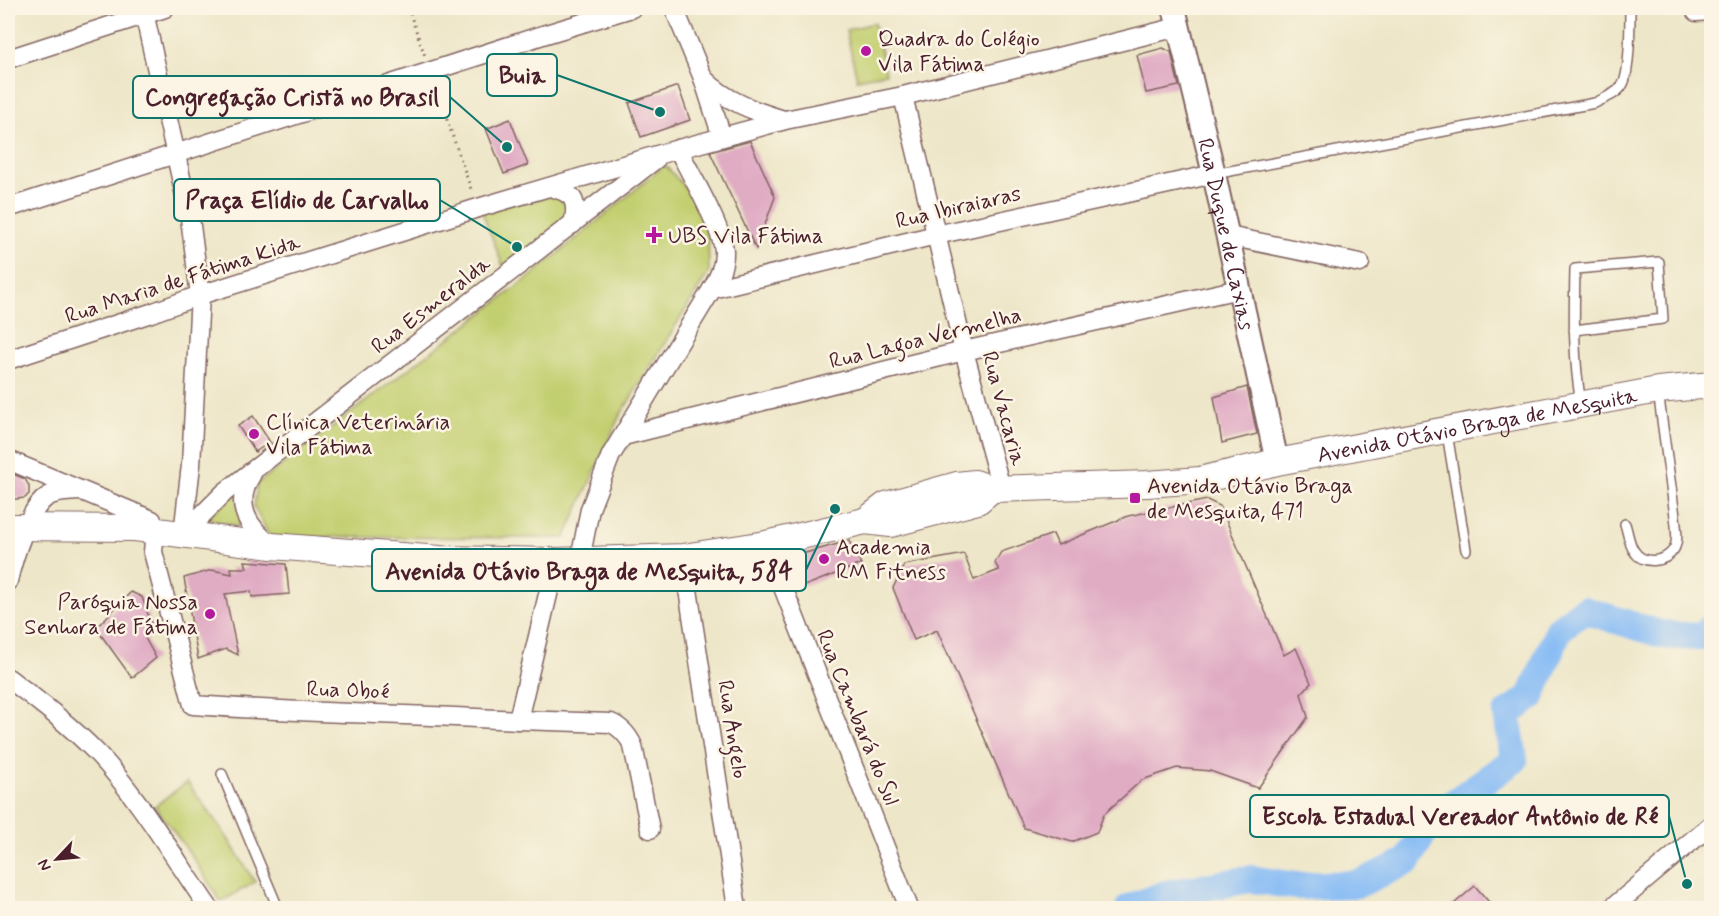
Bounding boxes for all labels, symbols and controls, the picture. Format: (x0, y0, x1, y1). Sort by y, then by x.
place label: Quadra do Colégio Vila Fátima (878, 26, 1040, 79)
marker: Quadra do Colégio Vila Fátima (859, 44, 873, 58)
callout: Buia (487, 54, 557, 96)
text: Buia (499, 61, 546, 92)
callout: Congregação Cristã no Brasil (133, 76, 450, 118)
text: Congregação Cristã no Brasil (145, 83, 439, 117)
street label: Rua Duque de Caxias (1190, 135, 1260, 333)
callout: Praça Elídio de Carvalho (174, 179, 440, 221)
street label: Rua Ibiraiaras (893, 180, 1024, 236)
text: Praça Elídio de Carvalho (185, 186, 429, 217)
place label: UBS Vila Fátima (668, 223, 823, 251)
marker: UBS Vila Fátima (645, 226, 663, 244)
street label: Rua Maria de Fátima Kida (62, 228, 304, 331)
street label: Rua Esmeralda (366, 250, 497, 361)
street label: Rua Lagoa Vermelha (826, 302, 1025, 379)
street label: Rua Vacaria (974, 348, 1032, 469)
street label: Avenida Otávio Braga de Mesquita (1315, 382, 1640, 470)
place label: Clínica Veterinária Vila Fátima (266, 409, 450, 462)
marker: Clínica Veterinária Vila Fátima (247, 427, 261, 441)
place label: Avenida Otávio Braga de Mesquita, 471 (1147, 473, 1353, 526)
marker: Avenida Otávio Braga de Mesquita, 471 (1128, 491, 1142, 505)
place label: Academia RM Fitness (836, 534, 946, 587)
callout: Avenida Otávio Braga de Mesquita, 584 (372, 549, 806, 591)
marker: Academia RM Fitness (817, 552, 831, 566)
text: Avenida Otávio Braga de Mesquita, 584 (385, 557, 794, 591)
place label: Paróquia Nossa Senhora de Fátima (24, 589, 198, 642)
marker: Paróquia Nossa Senhora de Fátima (203, 607, 217, 621)
street label: Rua Cambará do Sul (809, 626, 905, 810)
street label: Rua Oboé (306, 676, 390, 706)
street label: Rua Angelo (707, 678, 754, 781)
callout: Escola Estadual Vereador Antônio de Ré (1250, 795, 1669, 837)
text: Escola Estadual Vereador Antônio de Ré (1262, 802, 1659, 833)
north arrow (27, 829, 87, 889)
text: N (33, 856, 57, 874)

